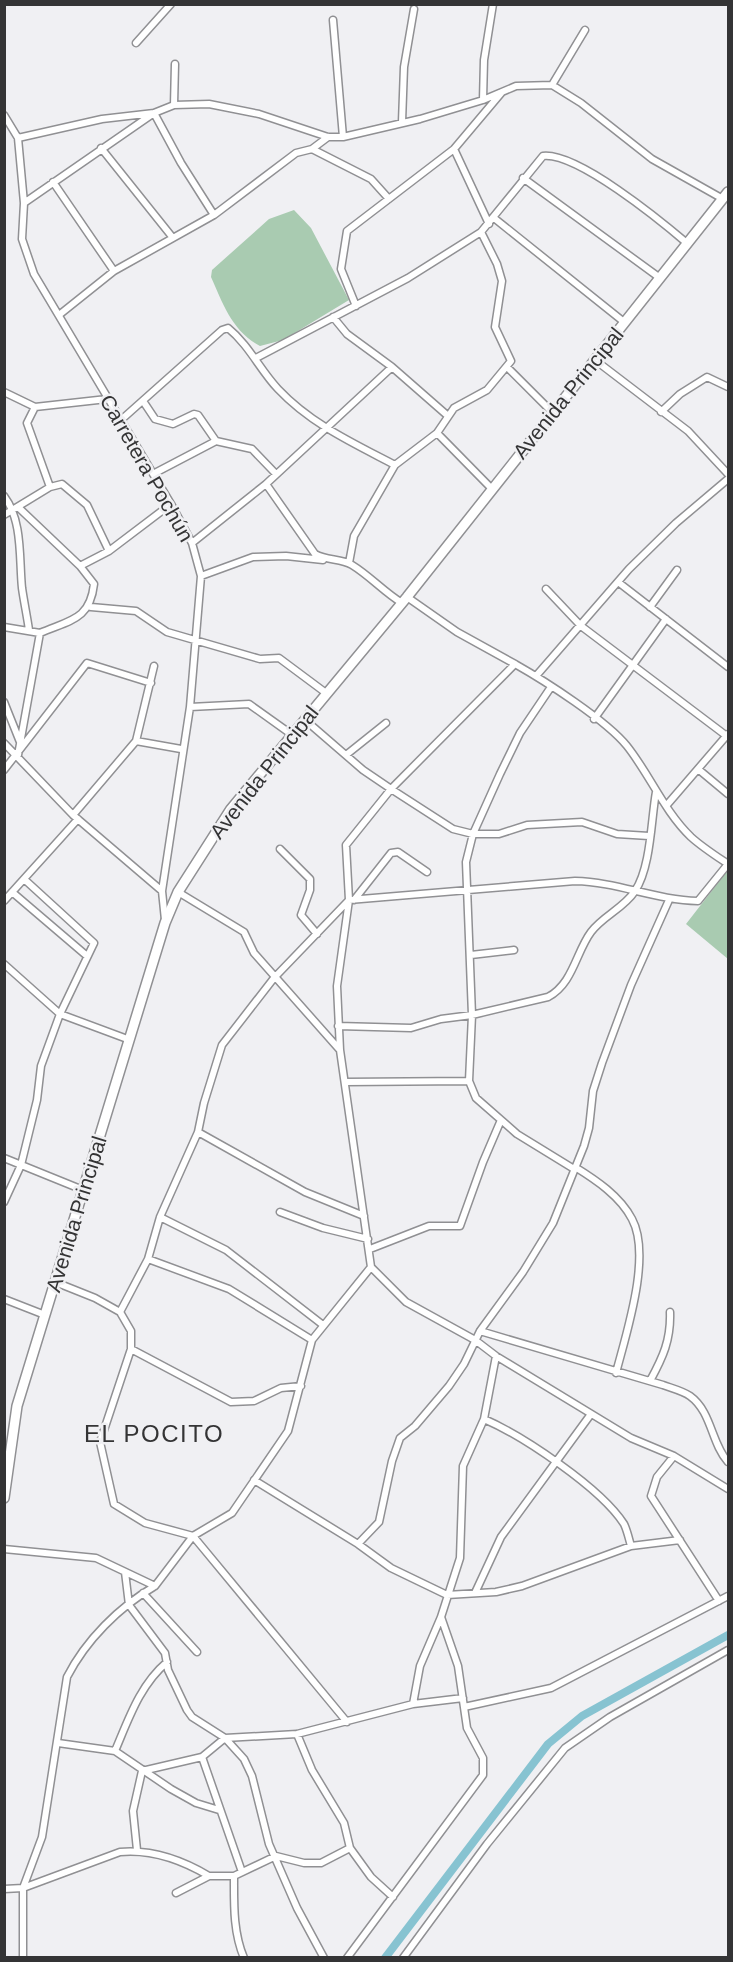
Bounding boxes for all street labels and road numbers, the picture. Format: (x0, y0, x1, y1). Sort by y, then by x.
street label: Avenida Principal (508, 323, 628, 463)
street label: Carretera Pochún (96, 390, 198, 546)
street label: Avenida Principal (205, 701, 323, 843)
street label: Avenida Principal (41, 1133, 111, 1295)

